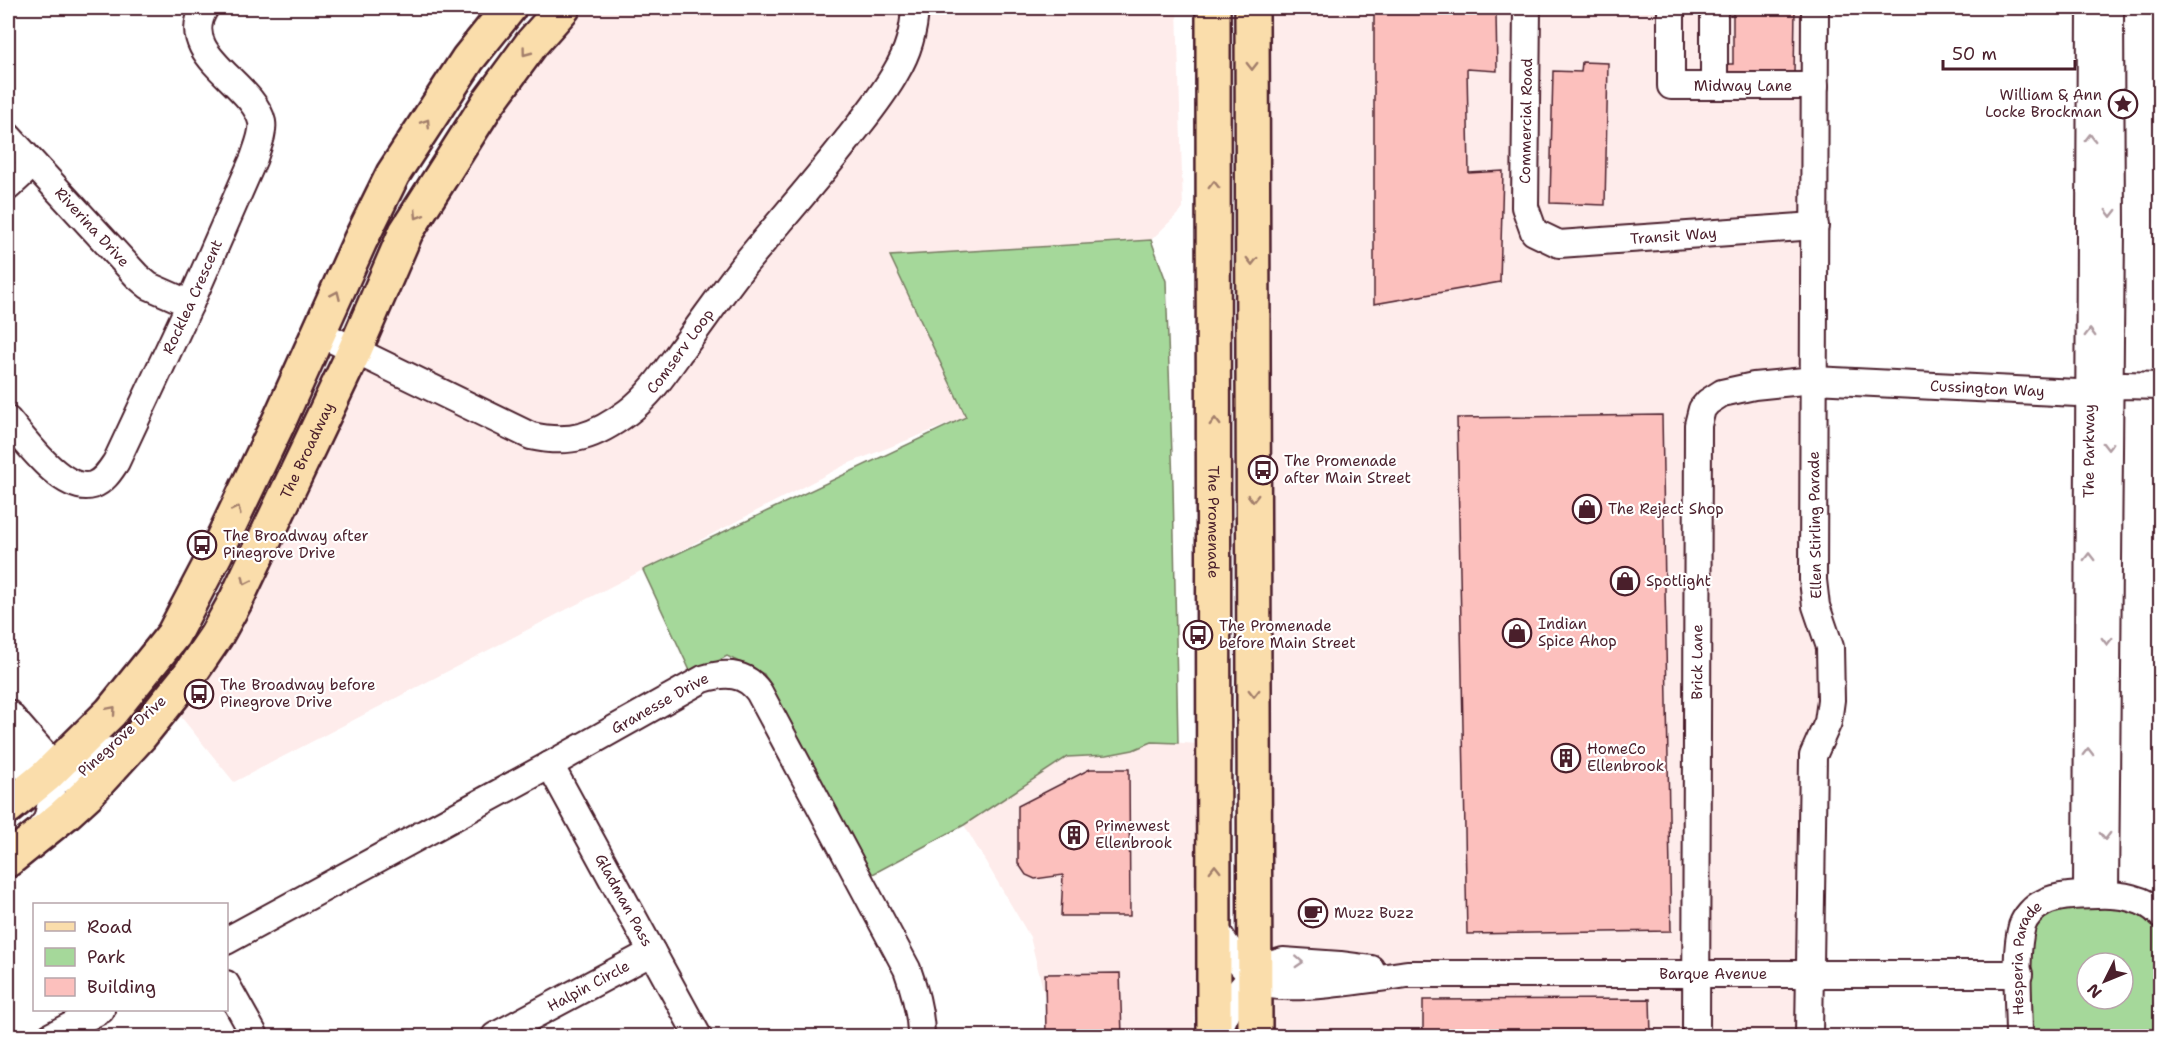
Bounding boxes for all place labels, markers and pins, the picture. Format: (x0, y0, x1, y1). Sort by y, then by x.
place label: William & Ann Locke Brockman (1985, 85, 2102, 122)
place icon: William & Ann Locke Brockman (2107, 88, 2139, 120)
place label: The Promenade after Main Street (1284, 451, 1411, 488)
bus stop icon: The Promenade after Main Street (1247, 454, 1279, 486)
shop icon: The Reject Shop (1571, 493, 1603, 525)
place label: The Reject Shop (1608, 499, 1724, 519)
place label: The Broadway after Pinegrove Drive (223, 526, 369, 563)
bus stop icon: The Broadway after Pinegrove Drive (186, 529, 218, 561)
shop icon: Spotlight (1609, 565, 1641, 597)
place label: Spotlight (1646, 571, 1711, 591)
place label: Indian Spice Ahop (1538, 614, 1617, 651)
place label: The Promenade before Main Street (1219, 616, 1356, 653)
shop icon: Indian Spice Ahop (1501, 617, 1533, 649)
bus stop icon: The Promenade before Main Street (1182, 619, 1214, 651)
place label: The Broadway before Pinegrove Drive (220, 675, 376, 712)
bus stop icon: The Broadway before Pinegrove Drive (183, 678, 215, 710)
place label: HomeCo Ellenbrook (1587, 739, 1664, 776)
building icon: HomeCo Ellenbrook (1550, 742, 1582, 774)
place label: Primewest Ellenbrook (1095, 816, 1172, 853)
building icon: Primewest Ellenbrook (1058, 819, 1090, 851)
cafe icon: Muzz Buzz (1297, 897, 1329, 929)
place label: Muzz Buzz (1334, 903, 1414, 923)

